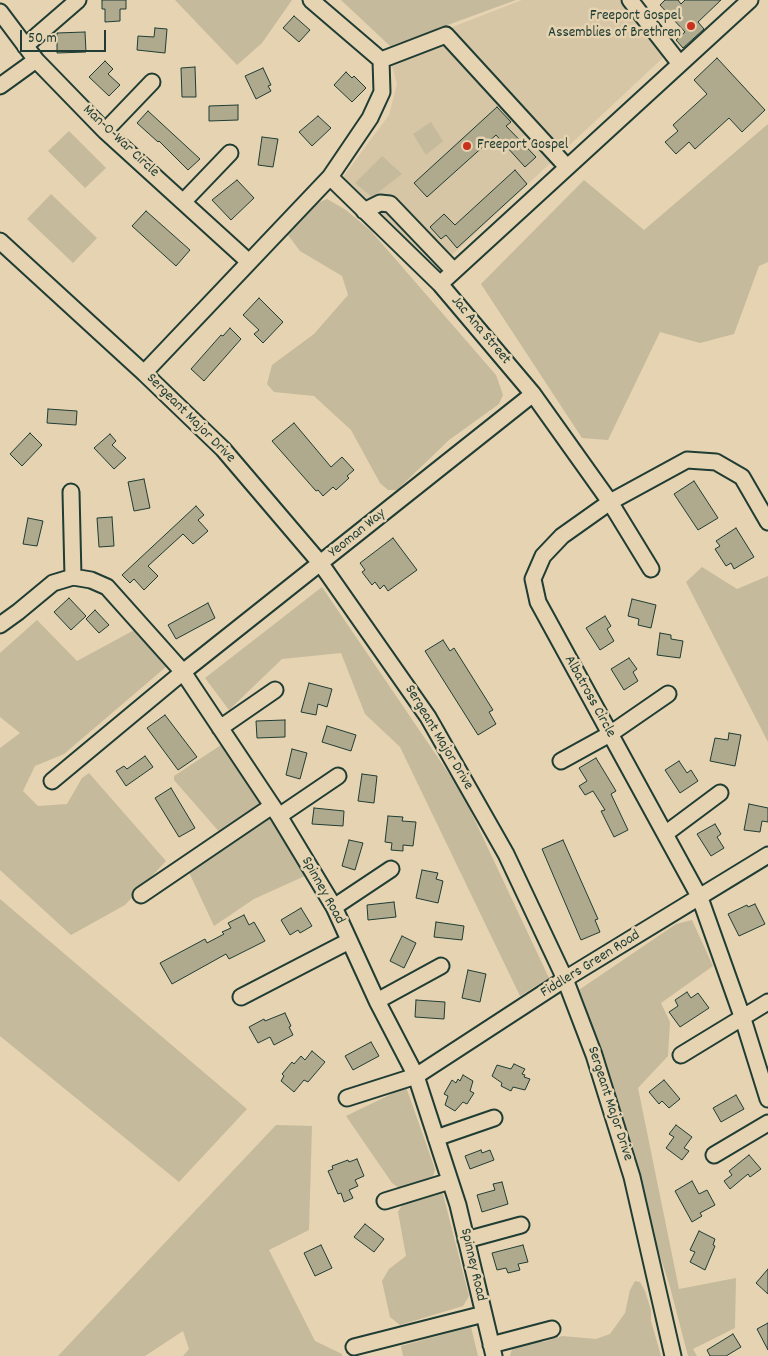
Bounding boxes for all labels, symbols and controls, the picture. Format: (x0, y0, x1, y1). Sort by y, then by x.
place label: Freeport Gospel Assemblies of Brethren (548, 8, 681, 43)
scale bar (22, 20, 109, 52)
marker: Freeport Gospel Assemblies of Brethren (685, 20, 697, 32)
text: 50 m (28, 28, 57, 50)
street label: Man-O-War Circle (78, 102, 162, 182)
place label: Freeport Gospel (477, 137, 568, 155)
marker: Freeport Gospel (461, 140, 473, 152)
street label: Jac Ana Street (446, 293, 514, 369)
street label: Sergeant Major Drive (141, 370, 239, 468)
street label: Yeoman Way (326, 506, 390, 562)
street label: Albatross Circle (559, 653, 619, 741)
street label: Sergeant Major Drive (400, 682, 476, 794)
street label: Spinney Road (296, 854, 348, 928)
street label: Fiddlers Green Road (538, 927, 644, 1003)
street label: Sergeant Major Drive (582, 1045, 636, 1163)
street label: Spinney Road (455, 1227, 489, 1303)

